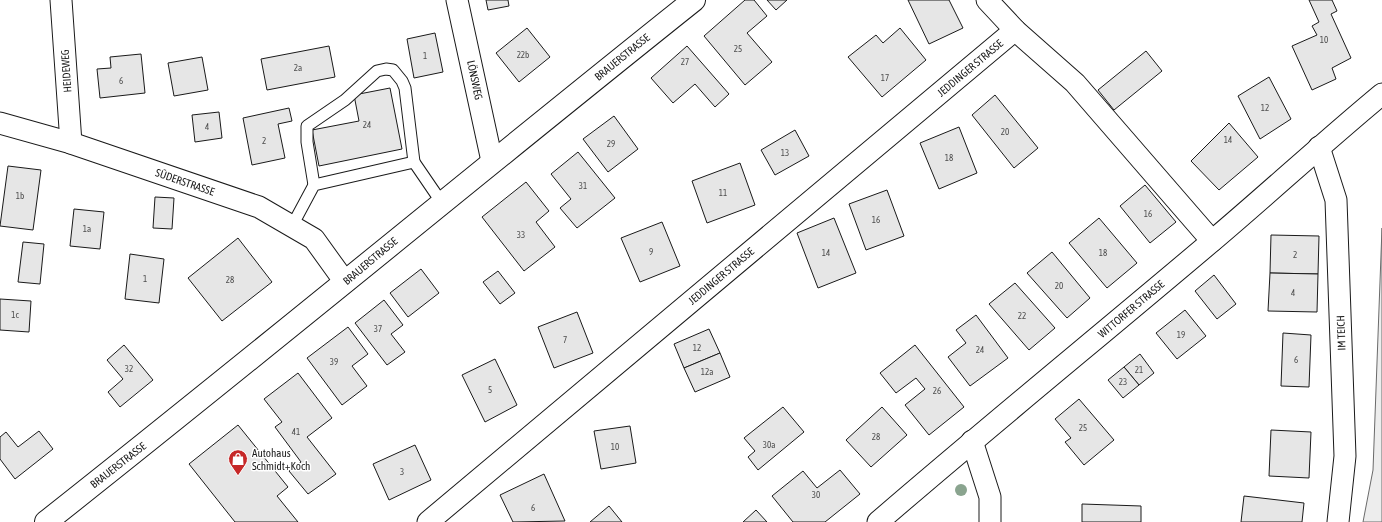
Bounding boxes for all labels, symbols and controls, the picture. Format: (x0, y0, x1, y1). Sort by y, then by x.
street label: BRAUERSTRASSE (592, 31, 652, 83)
house number: 10 (1320, 35, 1328, 45)
street label: JEDDINGER STRASSE (935, 37, 1005, 99)
house number: 25 (734, 44, 742, 54)
street label: HEIDEWEG (58, 49, 73, 93)
house number: 22b (517, 50, 529, 60)
house number: 1 (423, 51, 427, 61)
house number: 27 (681, 57, 689, 67)
street label: LÖNSWEG (465, 59, 485, 101)
house number: 2a (294, 63, 302, 73)
house number: 17 (881, 73, 889, 83)
house number: 6 (119, 76, 123, 86)
house number: 12 (1261, 103, 1269, 113)
house number: 24 (363, 120, 371, 130)
house number: 4 (205, 122, 209, 132)
house number: 20 (1001, 127, 1009, 137)
house number: 14 (1224, 135, 1232, 145)
house number: 2 (262, 136, 266, 146)
house number: 29 (607, 139, 615, 149)
house number: 13 (781, 148, 789, 158)
house number: 18 (945, 153, 953, 163)
street label: SÜDERSTRASSE (154, 166, 216, 198)
house number: 31 (579, 181, 587, 191)
house number: 11 (719, 188, 727, 198)
house number: 1b (16, 191, 24, 201)
house number: 16 (1144, 209, 1152, 219)
house number: 16 (872, 215, 880, 225)
house number: 1a (83, 224, 91, 234)
house number: 33 (517, 230, 525, 240)
street label: BRAUERSTRASSE (340, 235, 400, 287)
street label: JEDDINGER STRASSE (686, 245, 756, 307)
house number: 9 (649, 247, 653, 257)
house number: 14 (822, 248, 830, 258)
house number: 18 (1099, 248, 1107, 258)
house number: 2 (1293, 250, 1297, 260)
house number: 1 (143, 274, 147, 284)
house number: 28 (226, 275, 234, 285)
street label: WITTORFER STRASSE (1096, 278, 1167, 340)
house number: 20 (1055, 281, 1063, 291)
house number: 4 (1291, 288, 1295, 298)
house number: 1c (11, 310, 19, 320)
house number: 22 (1018, 311, 1026, 321)
street label: IM TEICH (1334, 315, 1348, 351)
house number: 37 (374, 324, 382, 334)
house number: 19 (1177, 330, 1185, 340)
house number: 7 (563, 335, 567, 345)
house number: 12 (693, 343, 701, 353)
house number: 24 (976, 345, 984, 355)
house number: 6 (1294, 355, 1298, 365)
house number: 39 (330, 357, 338, 367)
house number: 32 (125, 364, 133, 374)
house number: 21 (1135, 365, 1143, 375)
house number: 12a (701, 367, 713, 377)
house number: 23 (1119, 377, 1127, 387)
house number: 5 (488, 385, 492, 395)
house number: 26 (933, 386, 941, 396)
house number: 25 (1079, 423, 1087, 433)
house number: 41 (292, 427, 300, 437)
house number: 28 (872, 432, 880, 442)
street label: BRAUERSTRASSE (88, 439, 148, 490)
house number: 30a (763, 440, 775, 450)
house number: 10 (611, 442, 619, 452)
place label: Autohaus Schmidt+Koch (252, 447, 310, 472)
shop icon: Autohaus Schmidt+Koch (227, 448, 249, 476)
house number: 3 (400, 467, 404, 477)
house number: 30 (812, 490, 820, 500)
house number: 6 (531, 503, 535, 513)

